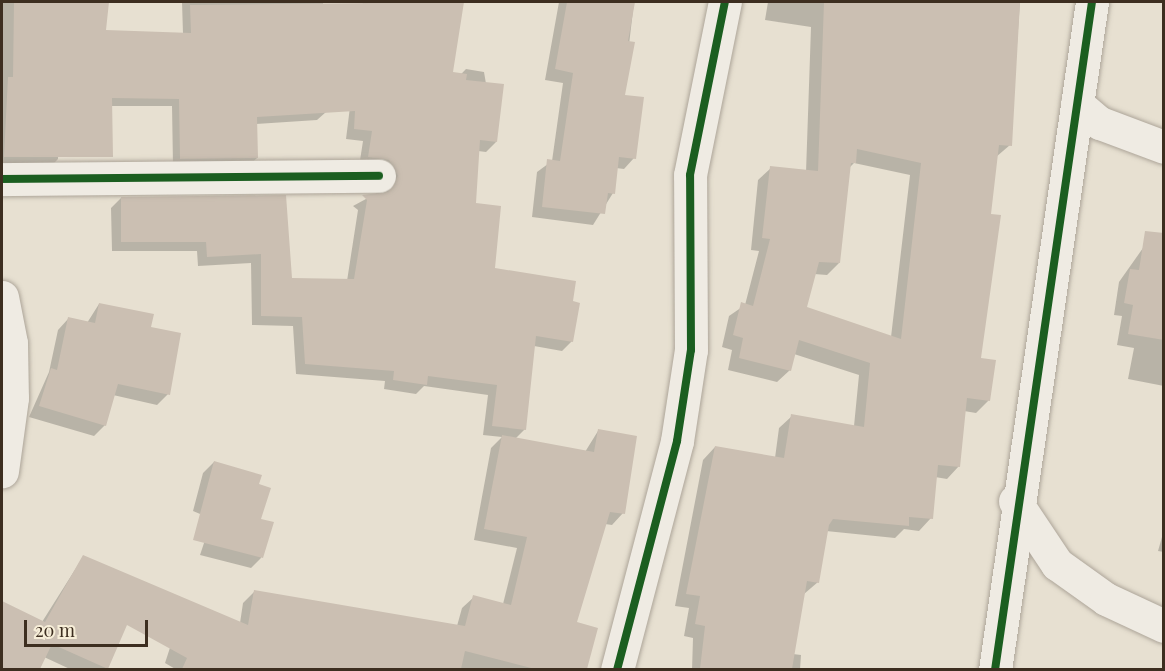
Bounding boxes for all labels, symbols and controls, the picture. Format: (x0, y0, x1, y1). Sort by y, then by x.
scale bar (27, 608, 152, 646)
text: 20 m (35, 618, 75, 642)

